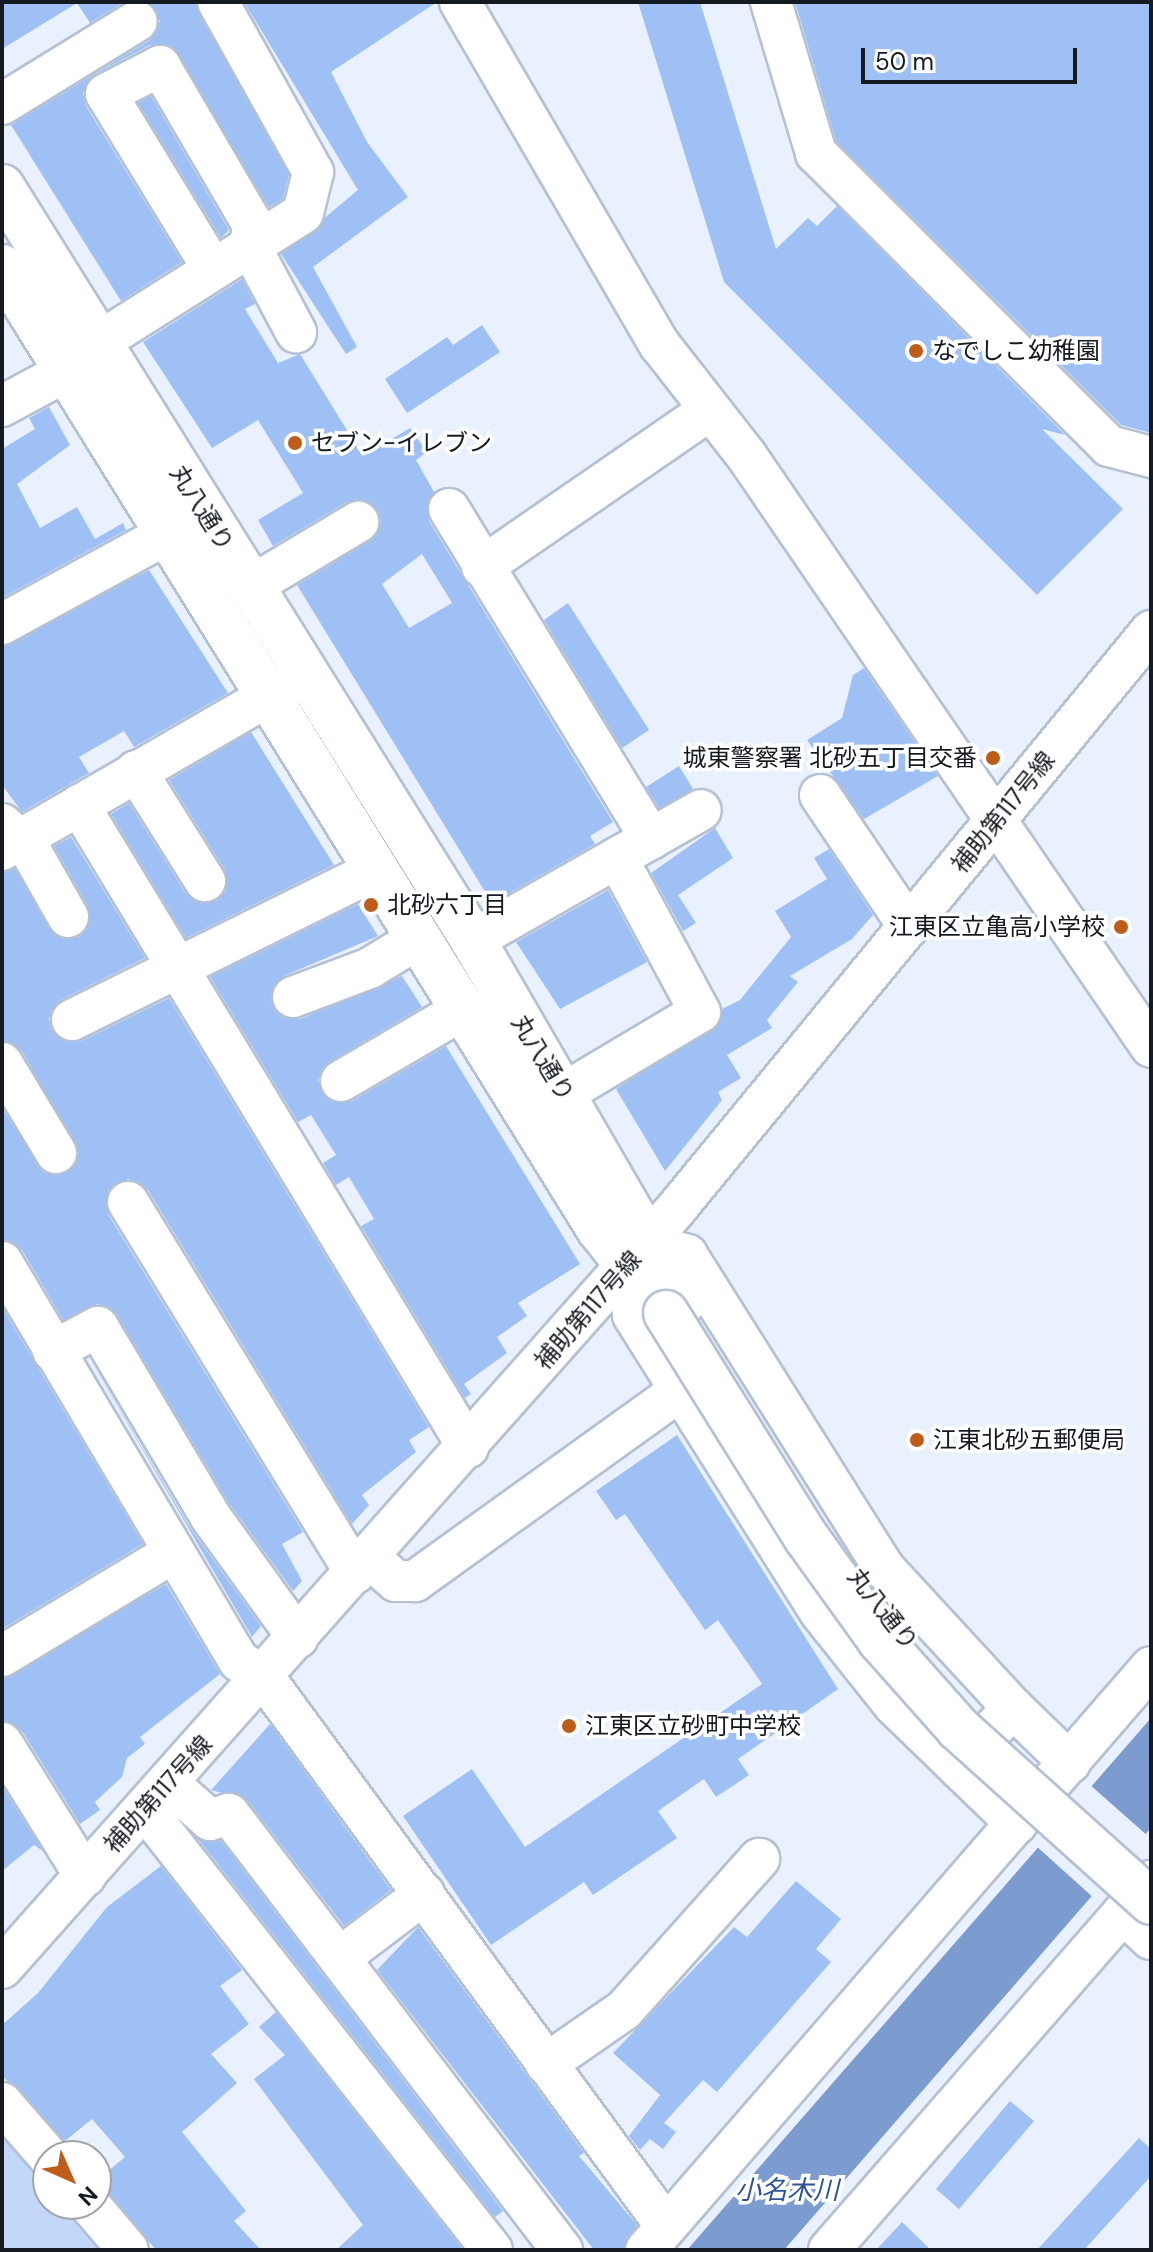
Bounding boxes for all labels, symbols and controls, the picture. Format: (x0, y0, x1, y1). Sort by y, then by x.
scale bar (865, 32, 1081, 82)
text: 50 m (875, 46, 934, 77)
place label: なでしこ幼稚園 (932, 337, 1100, 365)
marker: なでしこ幼稚園 (907, 342, 925, 360)
place label: セブン-イレブン (311, 429, 492, 457)
marker: セブン-イレブン (286, 434, 304, 452)
street label: 丸八通り (164, 460, 240, 556)
place label: 城東警察署 北砂五丁目交番 (683, 744, 977, 772)
street label: 補助第117号線 (945, 746, 1061, 878)
marker: 城東警察署 北砂五丁目交番 (984, 749, 1002, 767)
place label: 北砂六丁目 (387, 891, 507, 919)
marker: 北砂六丁目 (362, 896, 380, 914)
place label: 江東区立亀高小学校 (889, 913, 1105, 941)
marker: 江東区立亀高小学校 (1112, 918, 1130, 936)
street label: 丸八通り (506, 1009, 580, 1107)
street label: 補助第117号線 (529, 1245, 647, 1375)
place label: 江東北砂五郵便局 (933, 1426, 1125, 1454)
marker: 江東北砂五郵便局 (908, 1431, 926, 1449)
street label: 丸八通り (842, 1562, 924, 1656)
place label: 江東区立砂町中学校 (585, 1712, 801, 1740)
marker: 江東区立砂町中学校 (560, 1717, 578, 1735)
street label: 補助第117号線 (98, 1729, 218, 1859)
north arrow (32, 2140, 112, 2220)
water label: 小名木川 (735, 2175, 839, 2207)
text: N (72, 2180, 104, 2212)

